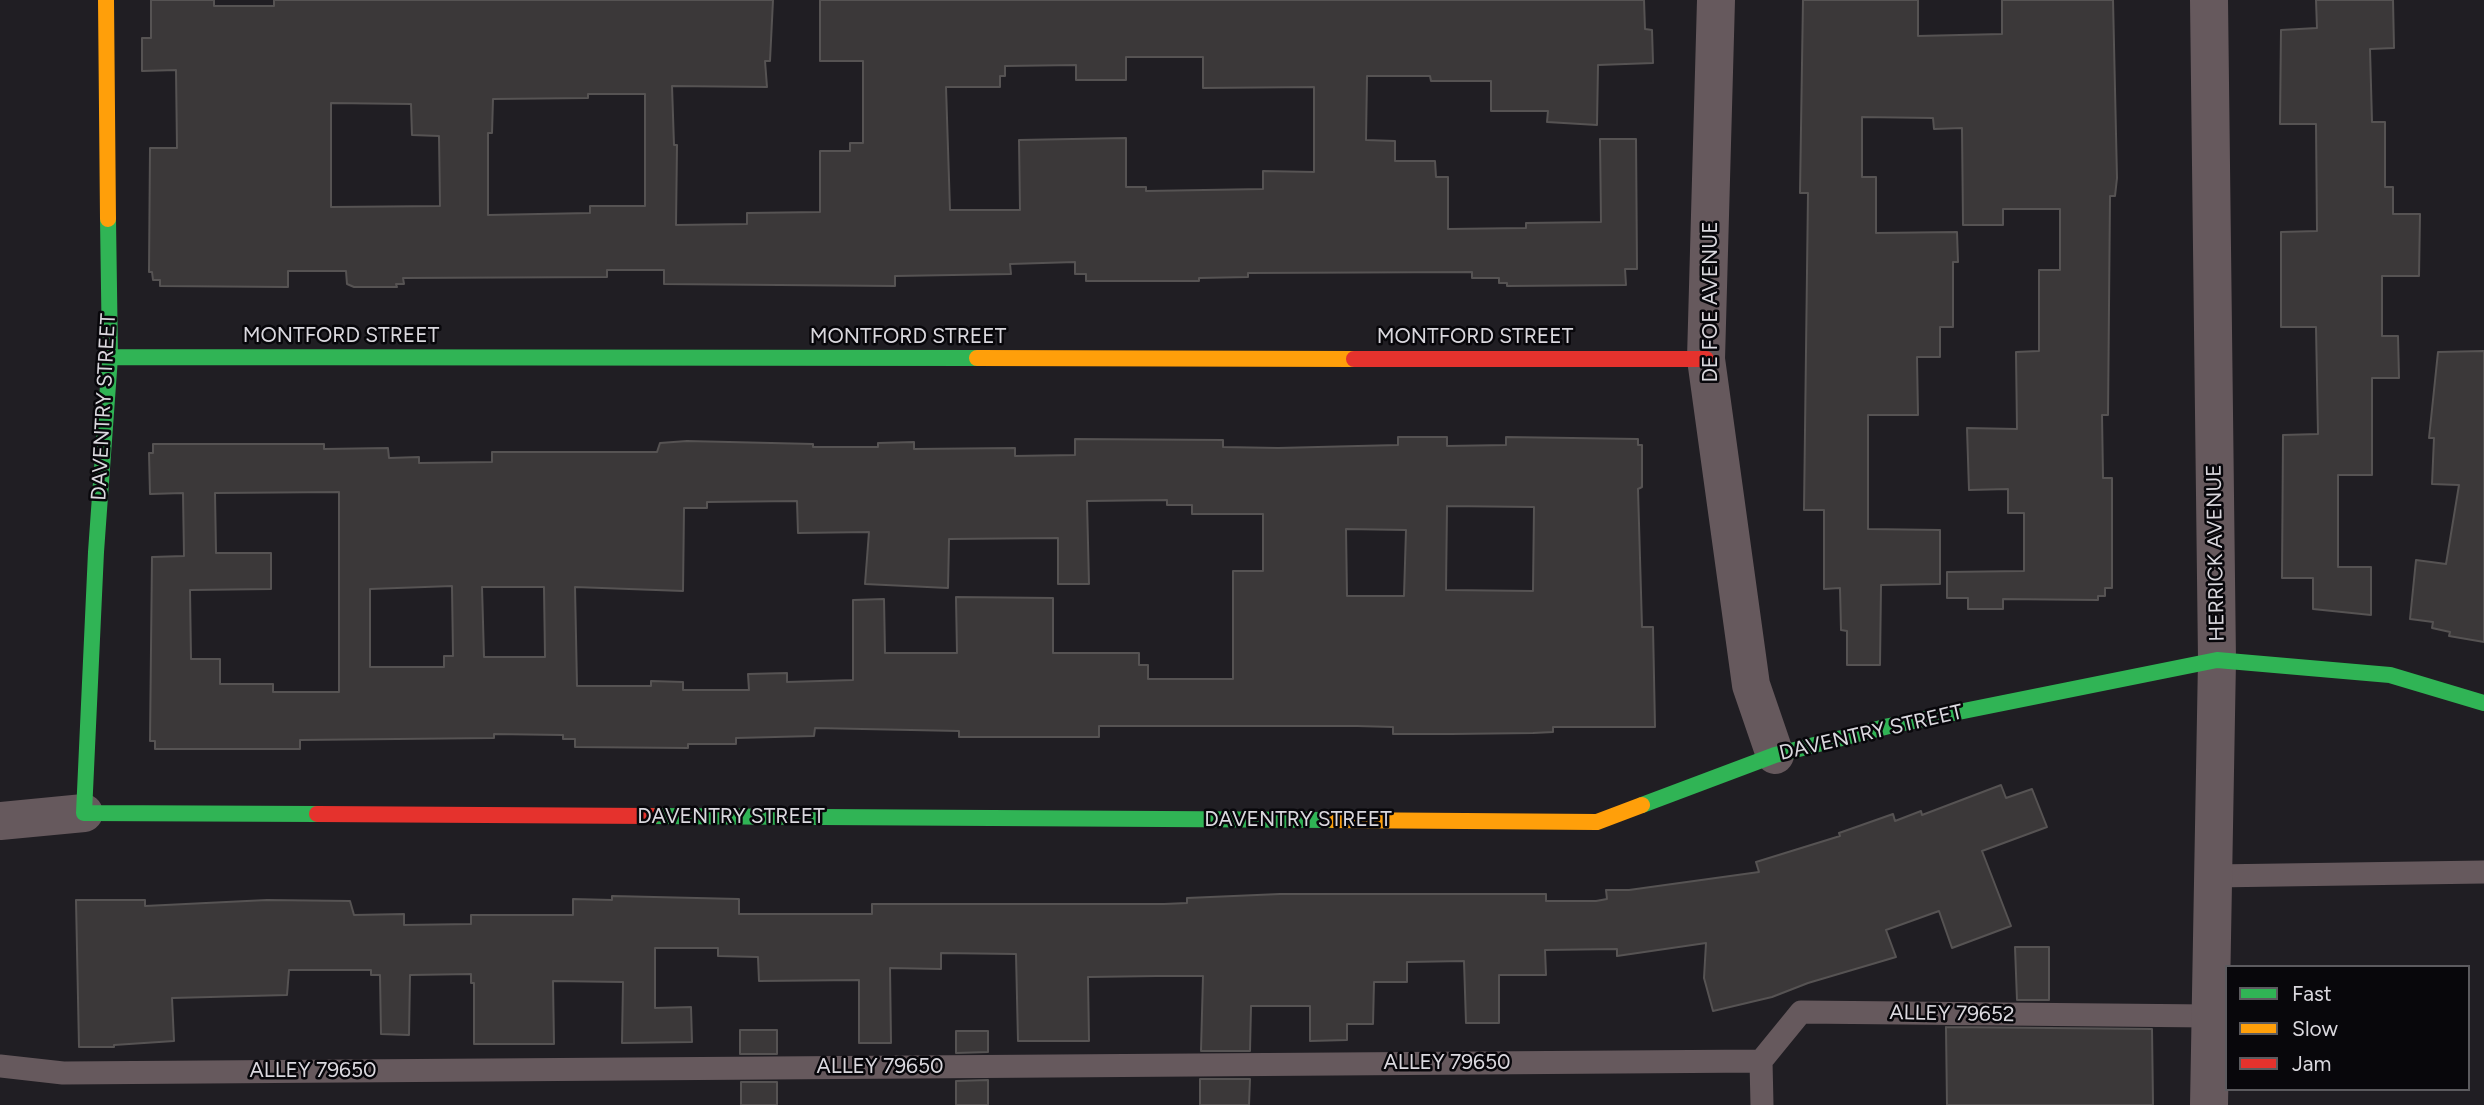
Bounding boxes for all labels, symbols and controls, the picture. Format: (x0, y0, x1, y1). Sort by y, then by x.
street label: DE FOE AVENUE (1698, 221, 1724, 383)
street label: DAVENTRY STREET (87, 313, 121, 501)
street label: MONTFORD STREET (243, 323, 439, 349)
street label: MONTFORD STREET (810, 324, 1006, 350)
street label: MONTFORD STREET (1377, 324, 1573, 350)
street label: HERRICK AVENUE (2202, 464, 2230, 642)
street label: DAVENTRY STREET (1777, 700, 1965, 766)
street label: DAVENTRY STREET (637, 804, 825, 830)
street label: DAVENTRY STREET (1204, 807, 1392, 833)
legend (2225, 965, 2470, 1091)
text: Fast (2292, 981, 2332, 1006)
street label: ALLEY 79652 (1889, 1000, 2015, 1028)
text: Slow (2292, 1016, 2338, 1041)
street label: ALLEY 79650 (1384, 1050, 1510, 1076)
text: Jam (2292, 1051, 2331, 1076)
street label: ALLEY 79650 (817, 1054, 943, 1080)
street label: ALLEY 79650 (250, 1058, 376, 1084)

